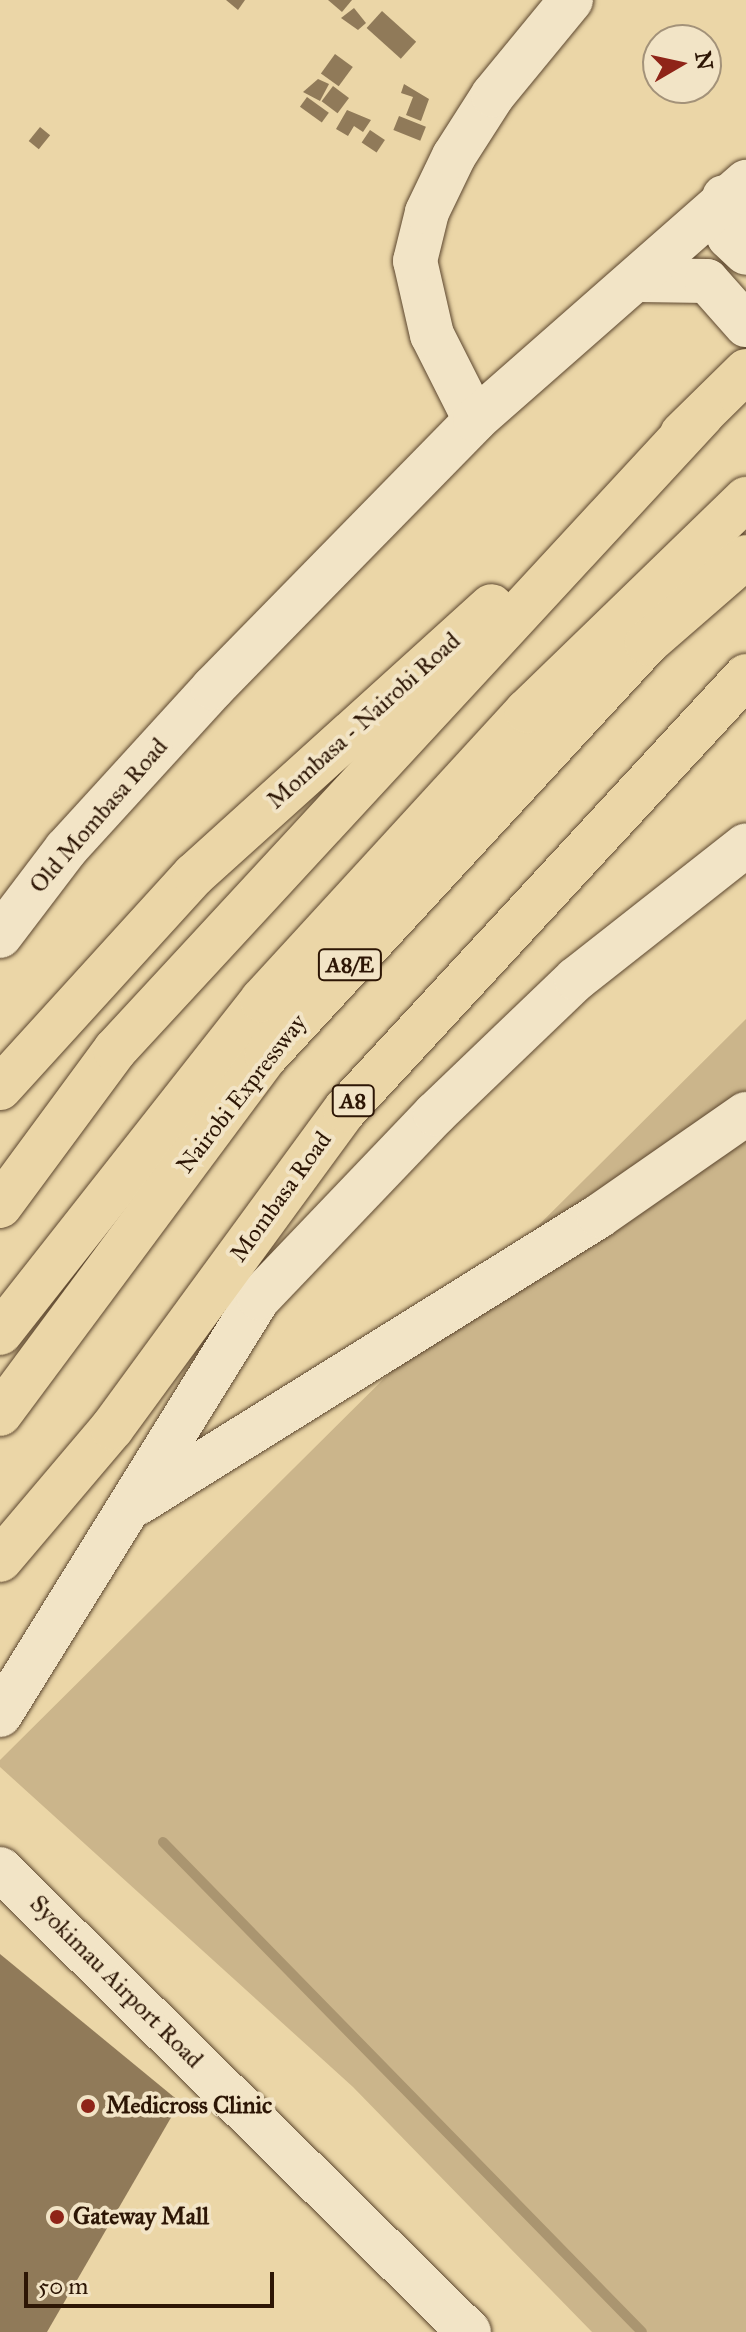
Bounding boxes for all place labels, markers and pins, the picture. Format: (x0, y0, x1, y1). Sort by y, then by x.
place label: Medicross Clinic (106, 2092, 272, 2120)
marker: Medicross Clinic (77, 2095, 99, 2117)
place label: Gateway Mall (73, 2203, 209, 2231)
marker: Gateway Mall (48, 2208, 66, 2226)

